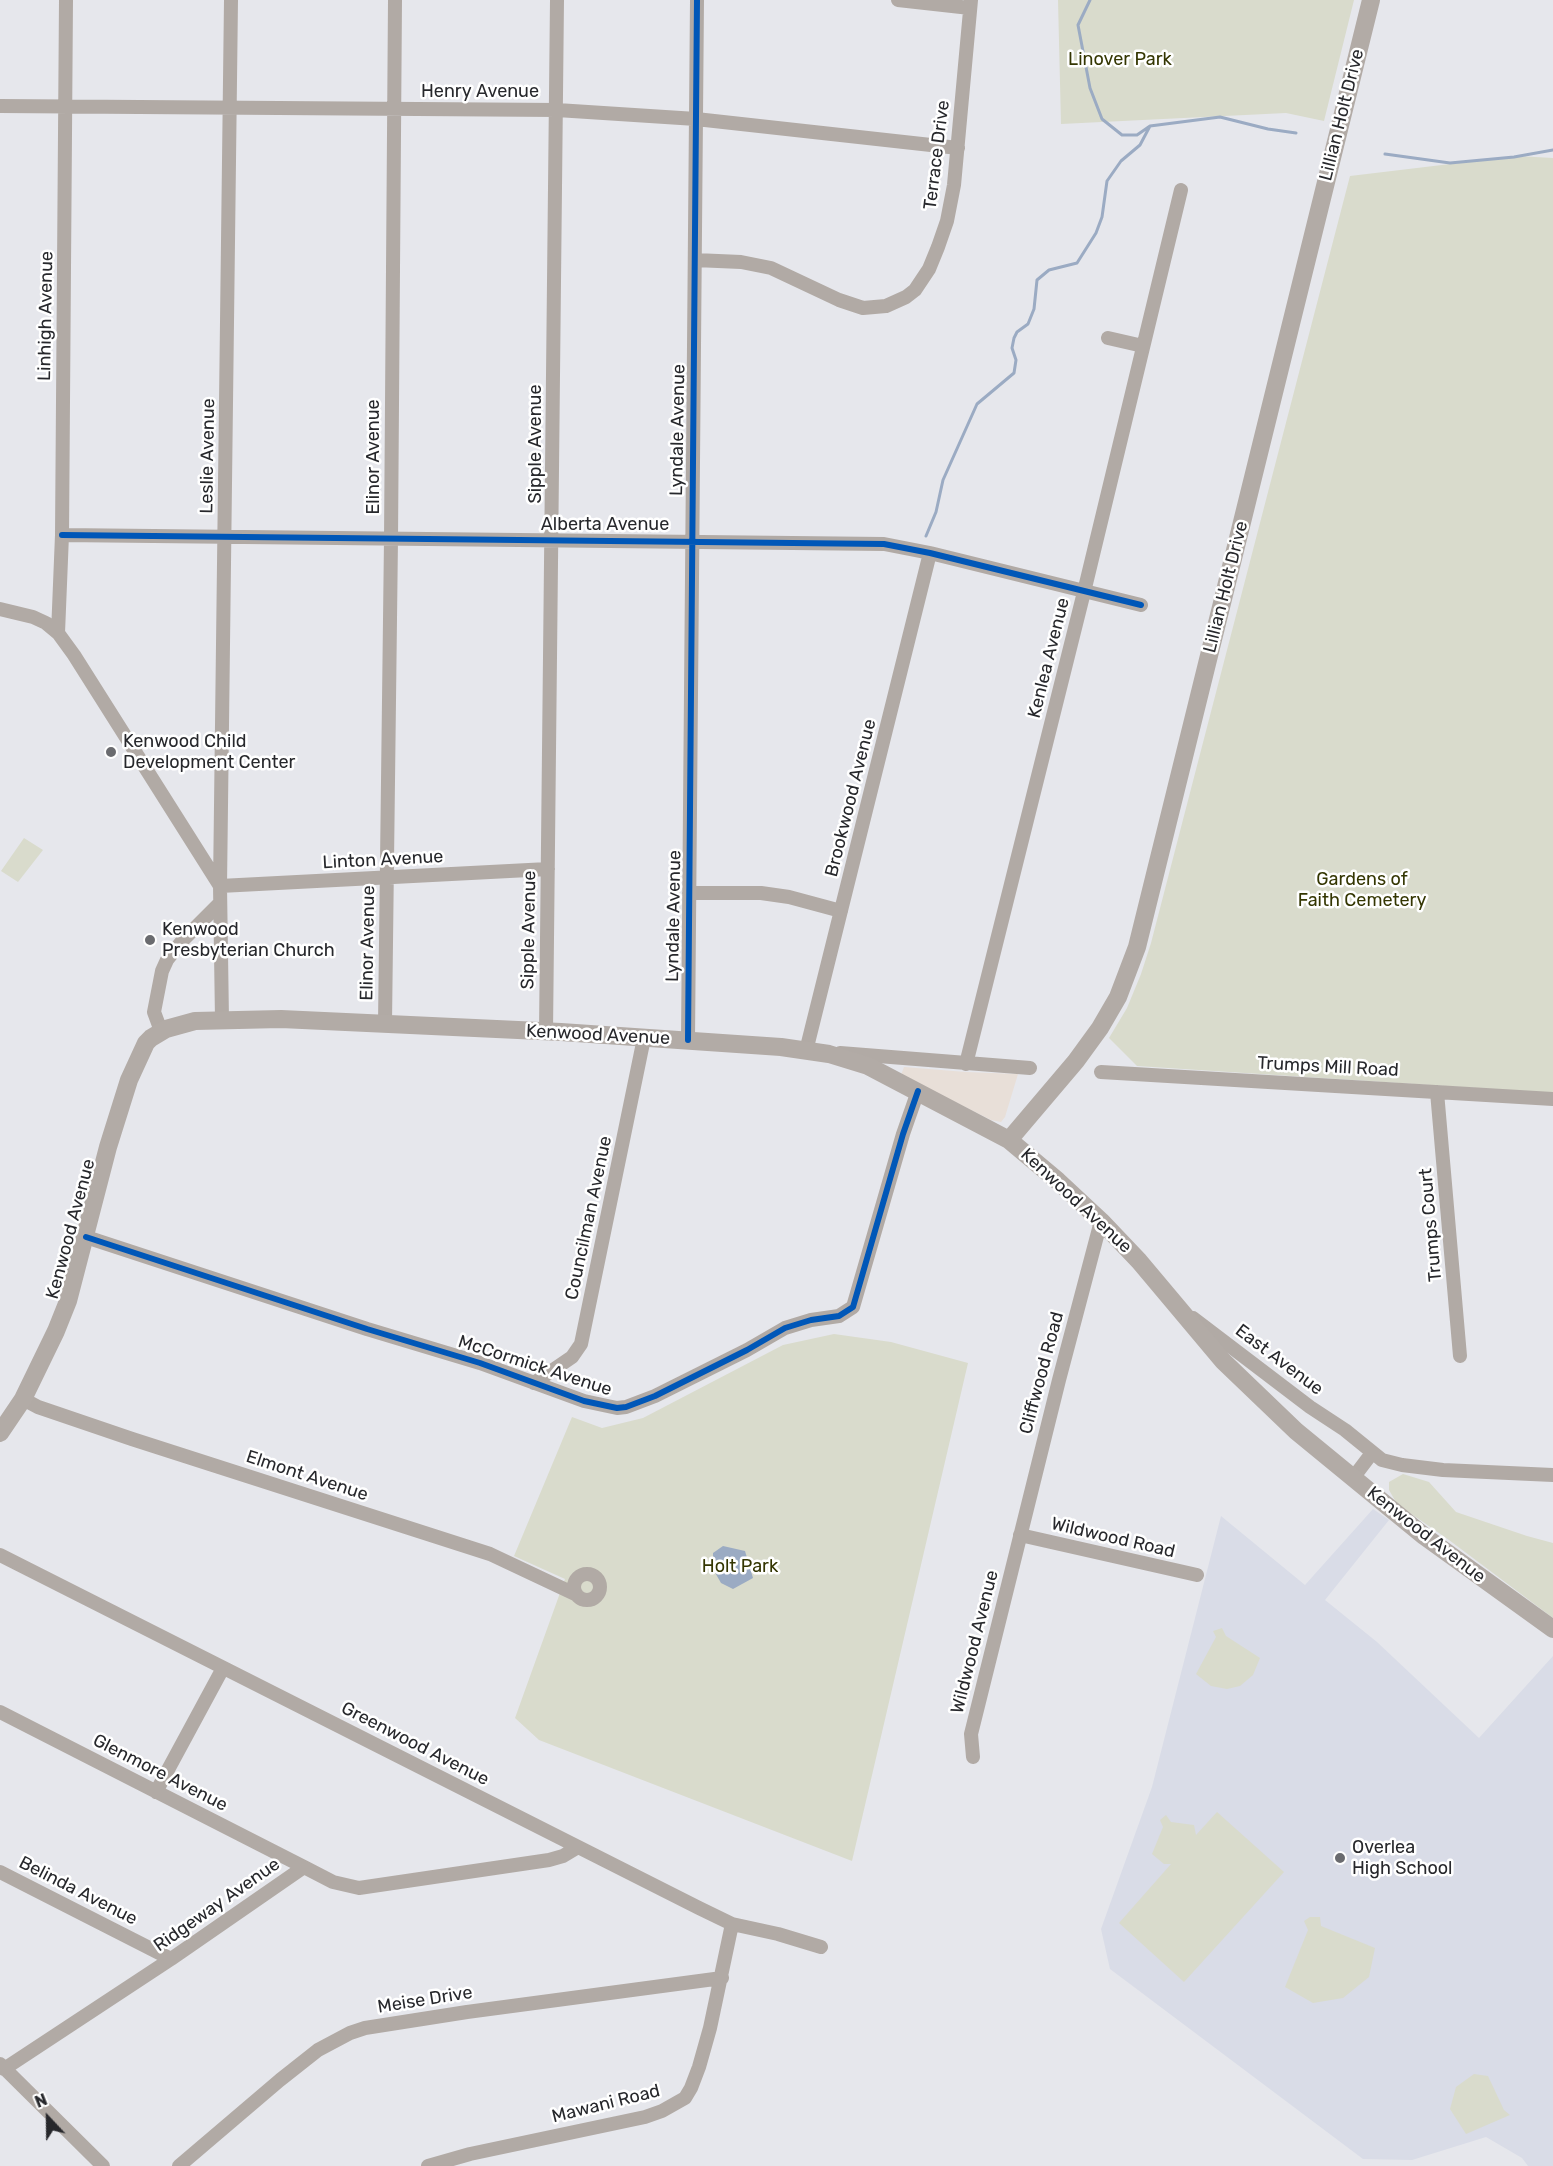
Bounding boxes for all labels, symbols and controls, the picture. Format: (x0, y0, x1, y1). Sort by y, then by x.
street label: Lillian Holt Drive (1315, 47, 1369, 183)
park label: Linover Park (1068, 49, 1172, 71)
street label: Henry Avenue (421, 81, 539, 103)
street label: Terrace Drive (920, 99, 954, 211)
street label: Linhigh Avenue (34, 251, 58, 381)
street label: Lyndale Avenue (666, 364, 690, 496)
street label: Sipple Avenue (525, 385, 547, 503)
street label: Leslie Avenue (196, 398, 220, 514)
street label: Elinor Avenue (363, 399, 385, 515)
street label: Alberta Avenue (541, 514, 669, 536)
street label: Lillian Holt Drive (1199, 519, 1253, 655)
street label: Kenlea Avenue (1024, 596, 1074, 720)
street label: Brookwood Avenue (821, 717, 881, 879)
place label: Kenwood Child Development Center (123, 731, 295, 774)
marker: Kenwood Child Development Center (104, 745, 118, 759)
street label: Linton Avenue (322, 846, 444, 874)
street label: Lyndale Avenue (662, 850, 686, 982)
park label: Gardens of Faith Cemetery (1298, 869, 1426, 912)
street label: Sipple Avenue (517, 870, 541, 990)
street label: Elinor Avenue (356, 885, 380, 1001)
place label: Kenwood Presbyterian Church (162, 919, 335, 962)
marker: Kenwood Presbyterian Church (143, 933, 157, 947)
street label: Kenwood Avenue (525, 1020, 671, 1050)
street label: Trumps Mill Road (1257, 1053, 1399, 1081)
street label: Councilman Avenue (561, 1134, 617, 1302)
street label: Kenwood Avenue (1016, 1144, 1136, 1258)
street label: Kenwood Avenue (42, 1157, 100, 1301)
street label: Trumps Court (1415, 1167, 1447, 1283)
street label: Cliffwood Road (1015, 1309, 1069, 1437)
street label: East Avenue (1231, 1320, 1327, 1400)
street label: McCormick Avenue (455, 1331, 615, 1401)
street label: Elmont Avenue (243, 1446, 371, 1506)
street label: Kenwood Avenue (1363, 1482, 1489, 1588)
street label: Wildwood Road (1049, 1513, 1177, 1563)
park label: Holt Park (702, 1556, 778, 1578)
street label: Wildwood Avenue (947, 1568, 1003, 1716)
street label: Greenwood Avenue (338, 1697, 492, 1791)
street label: Glenmore Avenue (89, 1730, 231, 1816)
place label: Overlea High School (1352, 1837, 1452, 1880)
marker: Overlea High School (1333, 1851, 1347, 1865)
street label: Belinda Avenue (15, 1852, 141, 1930)
street label: Ridgeway Avenue (150, 1854, 284, 1956)
street label: Meise Drive (376, 1982, 474, 2018)
street label: Mawani Road (550, 2080, 662, 2128)
north arrow (18, 2088, 78, 2148)
text: N (32, 2090, 50, 2112)

